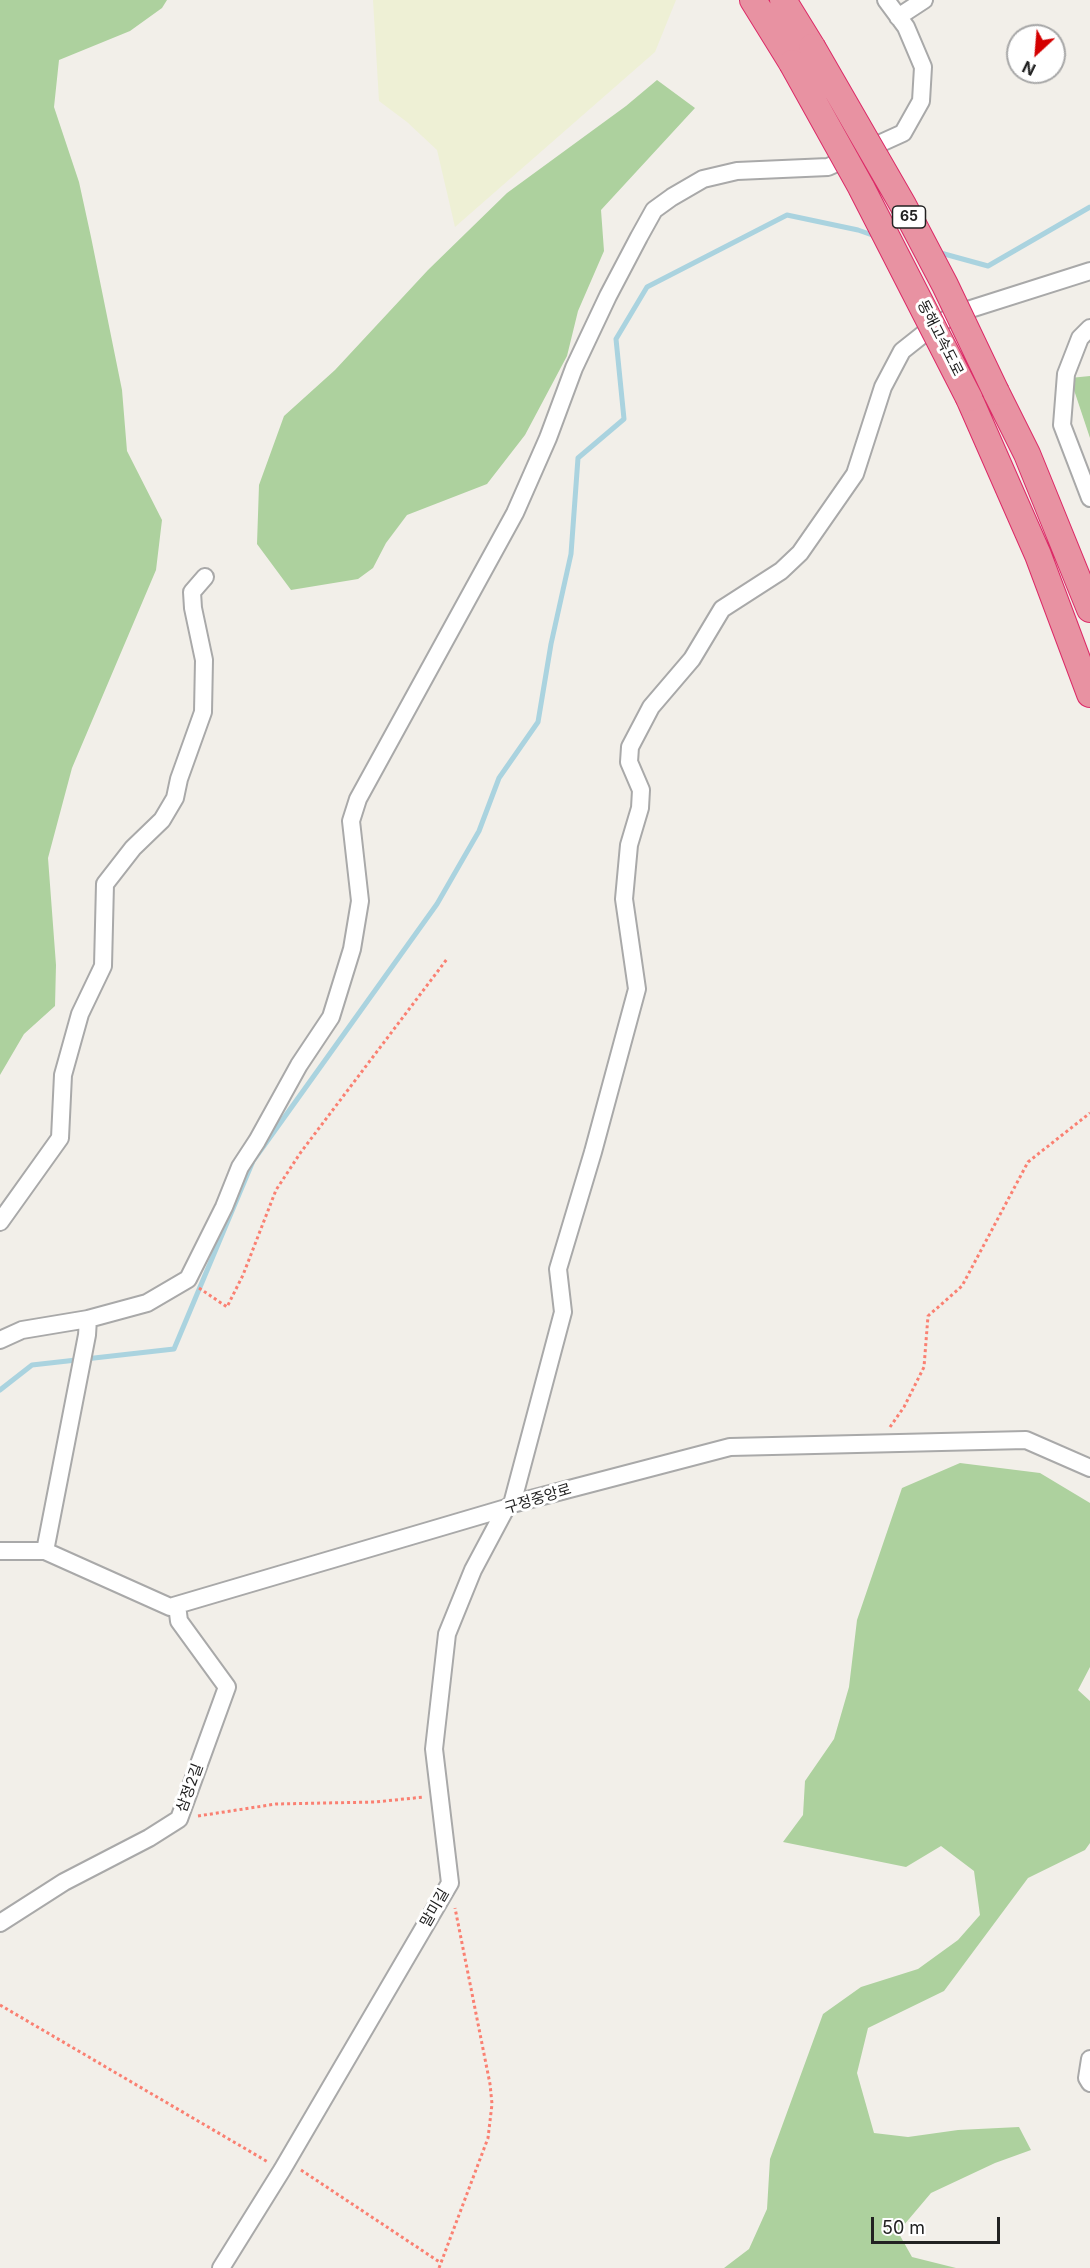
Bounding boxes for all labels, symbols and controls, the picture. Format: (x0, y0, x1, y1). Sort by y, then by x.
north arrow (1006, 24, 1066, 84)
text: N (1019, 57, 1039, 80)
road number: 65 (892, 206, 926, 228)
street label: 동해고속도로 (913, 297, 967, 379)
street label: 구정중앙로 (502, 1480, 574, 1518)
street label: 삼정2길 (173, 1761, 207, 1815)
street label: 말미길 (417, 1886, 453, 1930)
scale bar (874, 2205, 1003, 2243)
text: 50 m (882, 2217, 925, 2238)

